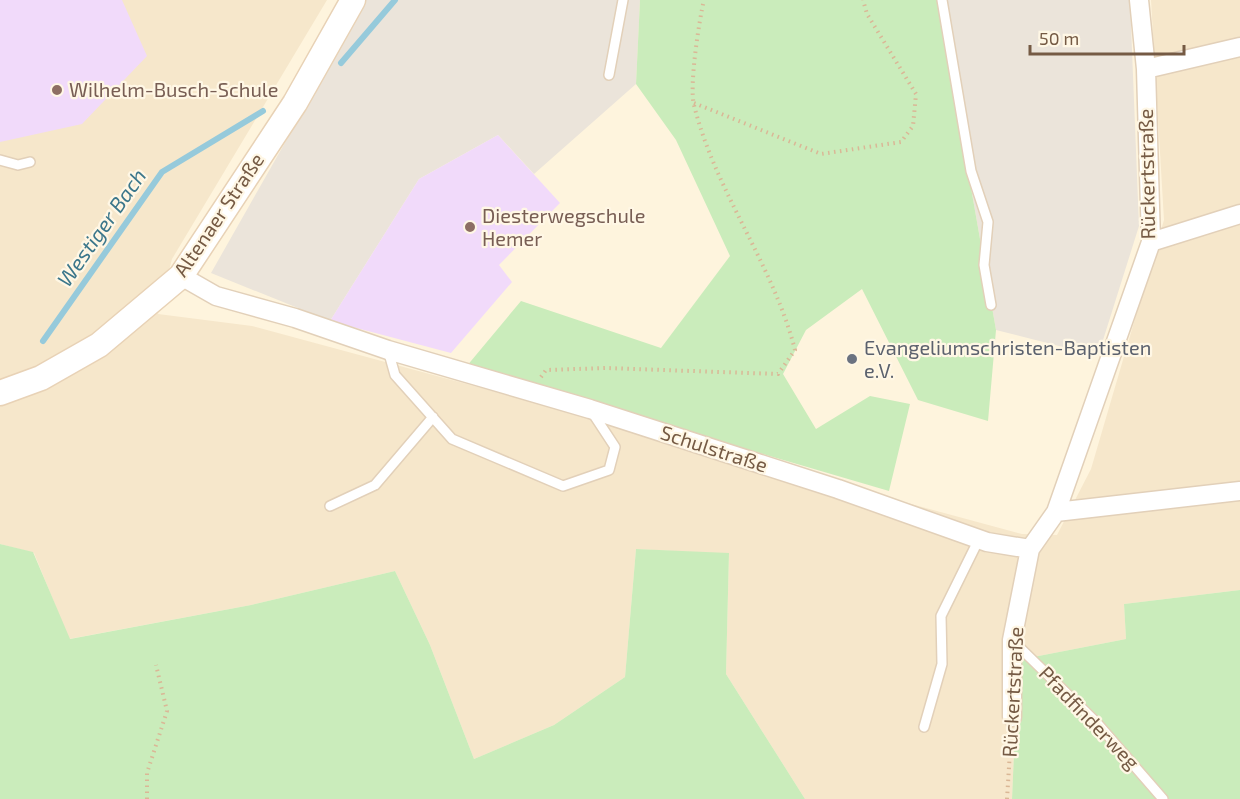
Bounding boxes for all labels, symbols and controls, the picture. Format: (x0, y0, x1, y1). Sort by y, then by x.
scale bar (1030, 18, 1184, 56)
text: 50 m (1039, 27, 1079, 49)
place label: Wilhelm-Busch-Schule (69, 77, 278, 101)
marker: Wilhelm-Busch-Schule (50, 83, 64, 97)
street label: Rückertstraße (1133, 108, 1159, 240)
street label: Altenaer Straße (168, 148, 268, 281)
water label: Westiger Bach (51, 164, 151, 291)
place label: Diesterwegschule Hemer (482, 203, 645, 250)
marker: Diesterwegschule Hemer (463, 220, 477, 234)
place label: Evangeliumschristen-Baptisten e.V. (864, 335, 1151, 382)
marker: Evangeliumschristen-Baptisten e.V. (845, 352, 859, 366)
street label: Schulstraße (658, 419, 771, 477)
street label: Rückertstraße (997, 626, 1027, 758)
street label: Pfadfinderweg (1035, 661, 1145, 774)

